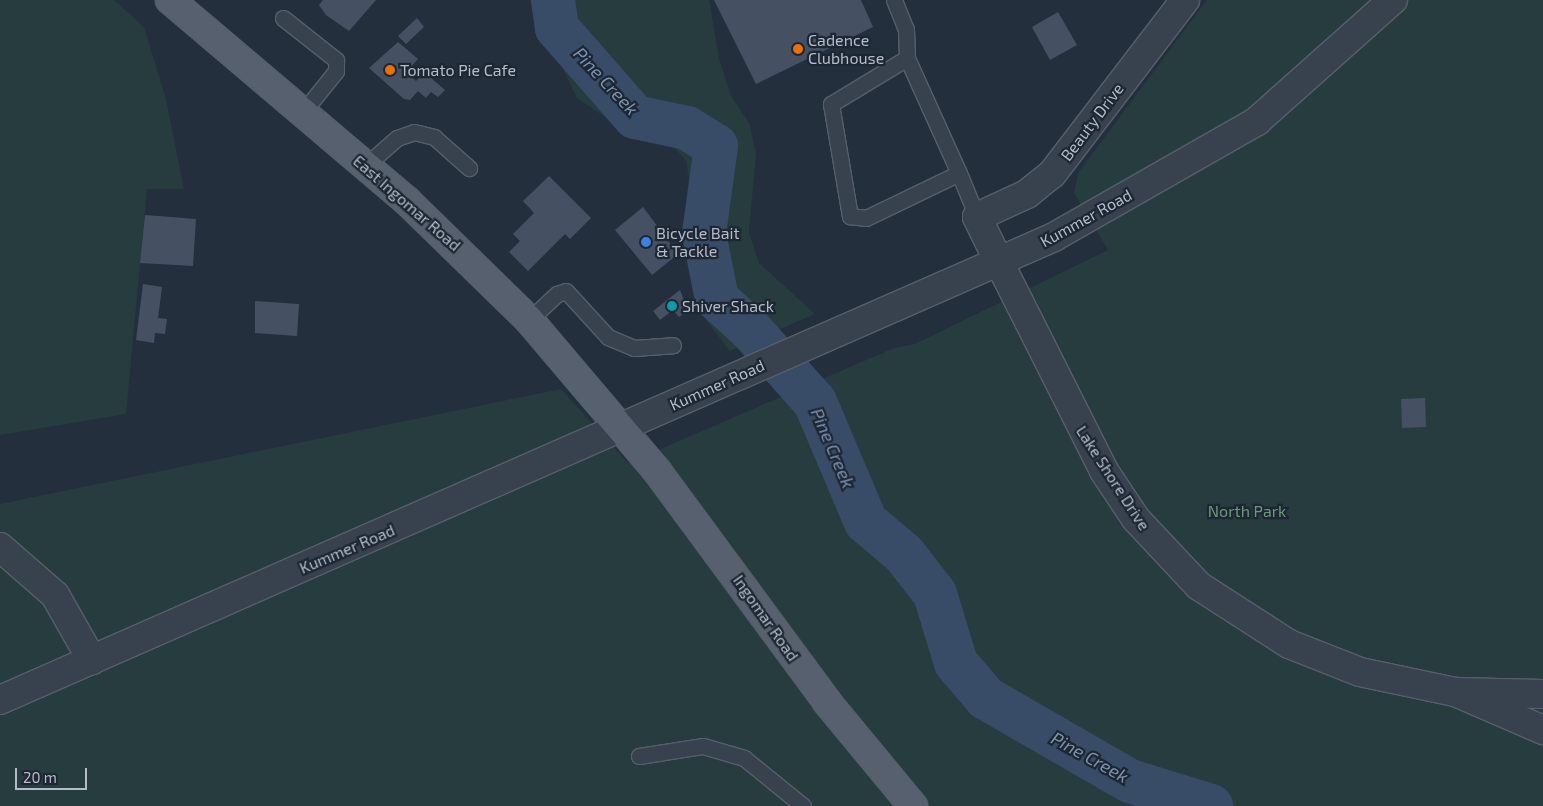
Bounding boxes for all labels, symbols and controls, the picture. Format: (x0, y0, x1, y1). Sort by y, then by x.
place label: Cadence Clubhouse (808, 30, 884, 68)
water label: Pine Creek (569, 43, 643, 119)
marker: Cadence Clubhouse (792, 43, 804, 55)
place label: Tomato Pie Cafe (400, 60, 516, 80)
marker: Tomato Pie Cafe (384, 64, 396, 76)
street label: Beauty Drive (1056, 79, 1128, 165)
street label: East Ingomar Road (349, 151, 465, 255)
street label: Kummer Road (1037, 185, 1135, 251)
place label: Bicycle Bait & Tackle (656, 223, 740, 261)
marker: Bicycle Bait & Tackle (640, 236, 652, 248)
place label: Shiver Shack (682, 296, 774, 316)
marker: Shiver Shack (666, 300, 678, 312)
street label: Kummer Road (667, 355, 767, 415)
water label: Pine Creek (806, 405, 860, 491)
street label: Lake Shore Drive (1072, 422, 1154, 534)
park label: North Park (1208, 501, 1286, 521)
street label: Kummer Road (296, 520, 398, 578)
street label: Ingomar Road (729, 571, 803, 665)
water label: Pine Creek (1048, 727, 1132, 787)
scale bar (18, 758, 90, 790)
text: 20 m (23, 768, 57, 786)

